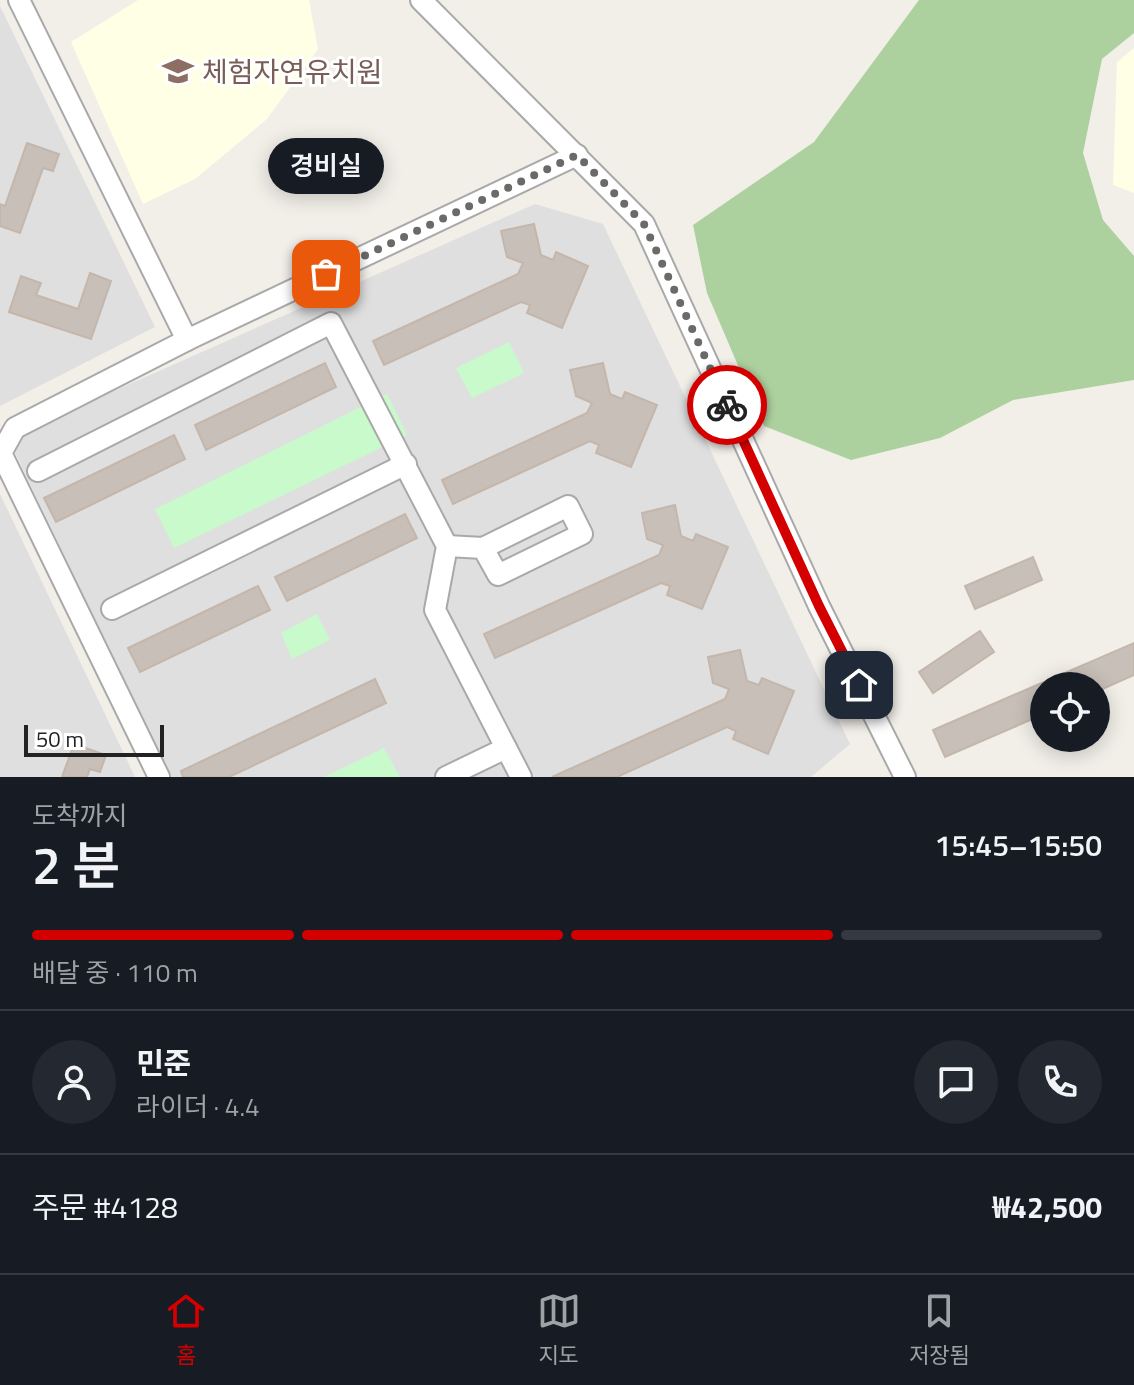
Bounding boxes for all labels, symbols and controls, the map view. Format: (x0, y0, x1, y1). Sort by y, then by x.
place label: 체험자연유치원 (202, 50, 382, 93)
school or university icon: 체험자연유치원 (161, 54, 195, 88)
callout: 경비실 (268, 138, 384, 194)
text: 경비실 (290, 146, 362, 185)
pin (292, 240, 360, 308)
icon: bag (304, 252, 348, 296)
courier (687, 365, 767, 445)
icon: bike (705, 383, 749, 427)
pin (825, 651, 893, 719)
icon: home (837, 663, 881, 707)
map controls (1030, 672, 1110, 752)
button: locate (1030, 672, 1110, 752)
scale bar (24, 721, 164, 757)
text: 50 m (36, 722, 84, 756)
text: 도착까지 (32, 796, 128, 835)
text: 15:45–15:50 (935, 822, 1102, 868)
text: 2 분 (32, 825, 120, 904)
text: 배달 중 · 110 m (32, 953, 198, 992)
button: person (32, 1040, 116, 1124)
text: 민준 (136, 1040, 191, 1086)
button: chat (914, 1040, 998, 1124)
button: phone (1018, 1040, 1102, 1124)
text: 라이더 · 4.4 (136, 1087, 260, 1126)
text: 주문 #4128 (32, 1184, 178, 1230)
text: ₩42,500 (992, 1184, 1102, 1230)
tab: 홈 (164, 1289, 208, 1372)
tab: 지도 (537, 1289, 581, 1372)
tab: 저장됨 (909, 1289, 970, 1372)

